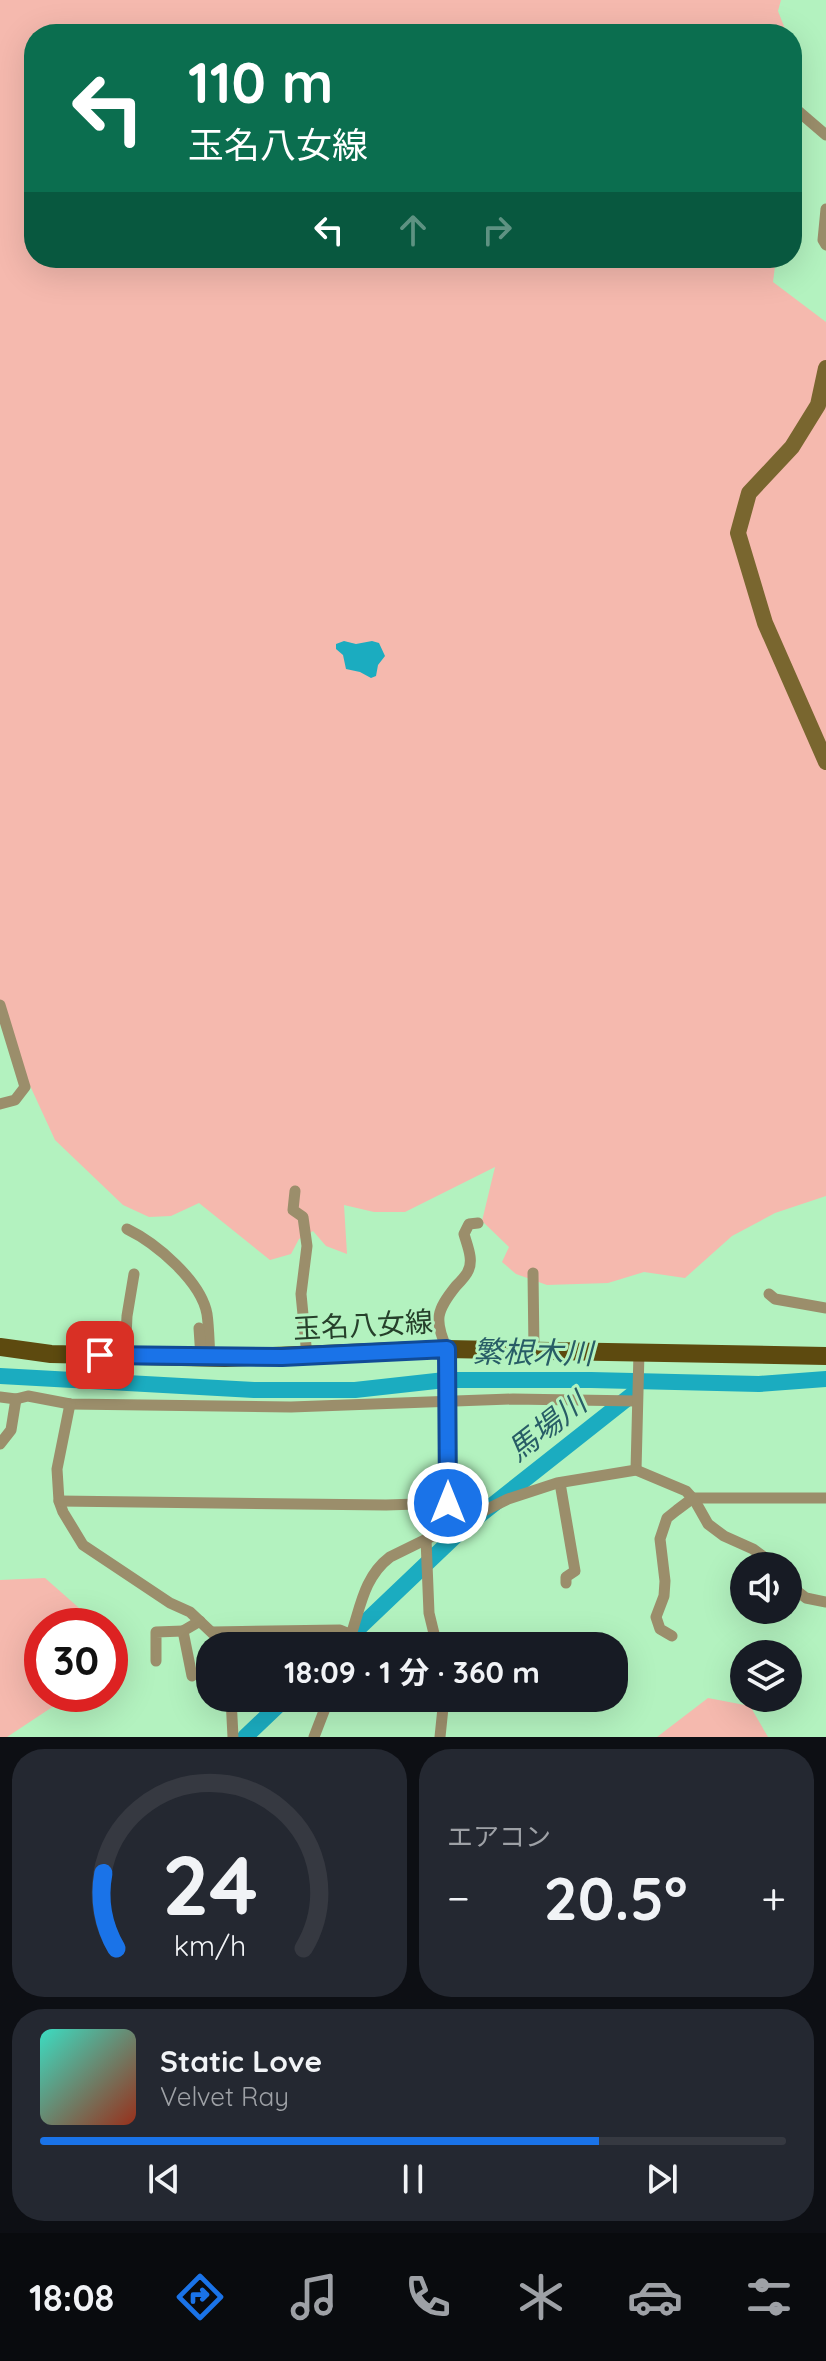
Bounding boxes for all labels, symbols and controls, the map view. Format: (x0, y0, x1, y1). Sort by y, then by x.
text: 110 m (188, 47, 333, 117)
icon: left (56, 56, 160, 160)
text: 玉名八女線 (188, 122, 368, 167)
icon: left (307, 208, 351, 252)
icon: ahead (391, 208, 435, 252)
icon: right (475, 208, 519, 252)
street label: 玉名八女線 (292, 1303, 434, 1346)
pin (66, 1321, 134, 1389)
water label: 繁根木川 (473, 1332, 596, 1372)
icon: arrive (78, 1333, 122, 1377)
water label: 馬場川 (499, 1382, 596, 1469)
position arrow (406, 1461, 490, 1545)
map controls (730, 1552, 802, 1712)
button: sound (730, 1552, 802, 1624)
speed limit sign: 30 (24, 1608, 128, 1712)
button: layers (730, 1640, 802, 1712)
text: 18:09 · 1 分 · 360 m (284, 1653, 540, 1691)
text: エアコン (447, 1820, 551, 1853)
text: 24 (161, 1832, 258, 1936)
text: 20.5° (544, 1860, 688, 1935)
text: − (447, 1870, 470, 1925)
text: + (761, 1870, 786, 1925)
text: km/h (173, 1927, 246, 1963)
text: Static Love (160, 2042, 322, 2080)
text: Velvet Ray (160, 2080, 289, 2113)
icon: previous (142, 2157, 186, 2201)
icon: pause (391, 2157, 435, 2201)
icon: next (640, 2157, 684, 2201)
icon: directions (172, 2269, 228, 2325)
icon: music (286, 2269, 342, 2325)
icon: phone (400, 2269, 456, 2325)
icon: climate (513, 2269, 569, 2325)
icon: car (627, 2269, 683, 2325)
icon: filters (741, 2269, 797, 2325)
text: 18:08 (29, 2275, 114, 2320)

